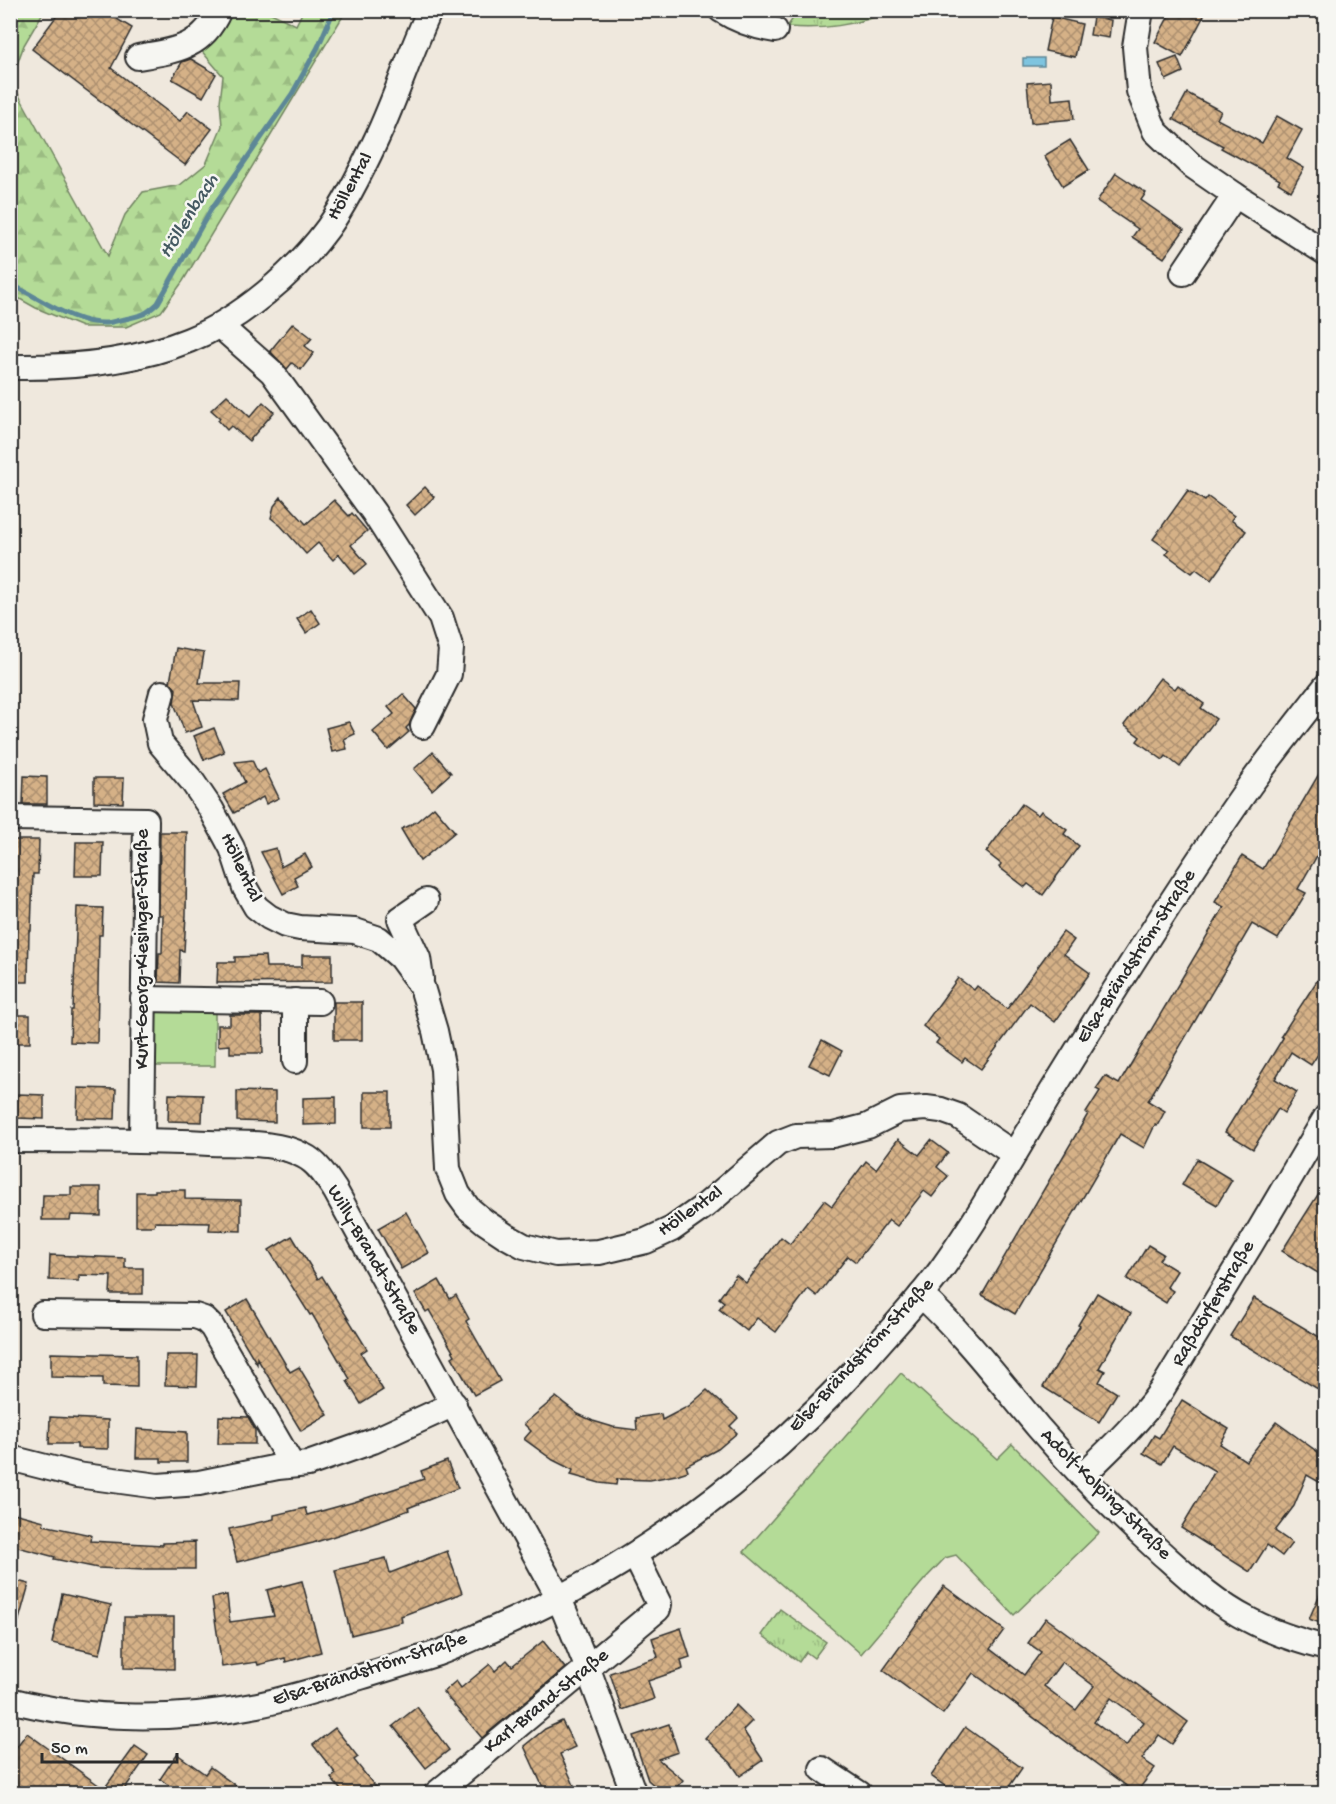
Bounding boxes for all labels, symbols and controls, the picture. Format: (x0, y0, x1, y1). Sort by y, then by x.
street label: Höllental (323, 149, 379, 225)
water label: Höllenbach (154, 170, 226, 264)
street label: Kurt-Georg-Kiesinger-Straße (132, 828, 155, 1069)
street label: Höllental (214, 830, 266, 906)
street label: Elsa-Brändström-Straße (1072, 865, 1202, 1048)
street label: Willy-Brandt-Straße (321, 1181, 425, 1339)
street label: Höllental (654, 1181, 728, 1243)
street label: Raßdörferstraße (1167, 1236, 1261, 1371)
street label: Elsa-Brändström-Straße (784, 1273, 940, 1438)
street label: Adolf-Kolping-Straße (1035, 1425, 1176, 1566)
street label: Elsa-Brändström-Straße (270, 1628, 471, 1712)
street label: Karl-Brand-Straße (480, 1644, 615, 1759)
scale bar (42, 1726, 177, 1764)
text: 50 m (51, 1739, 88, 1760)

